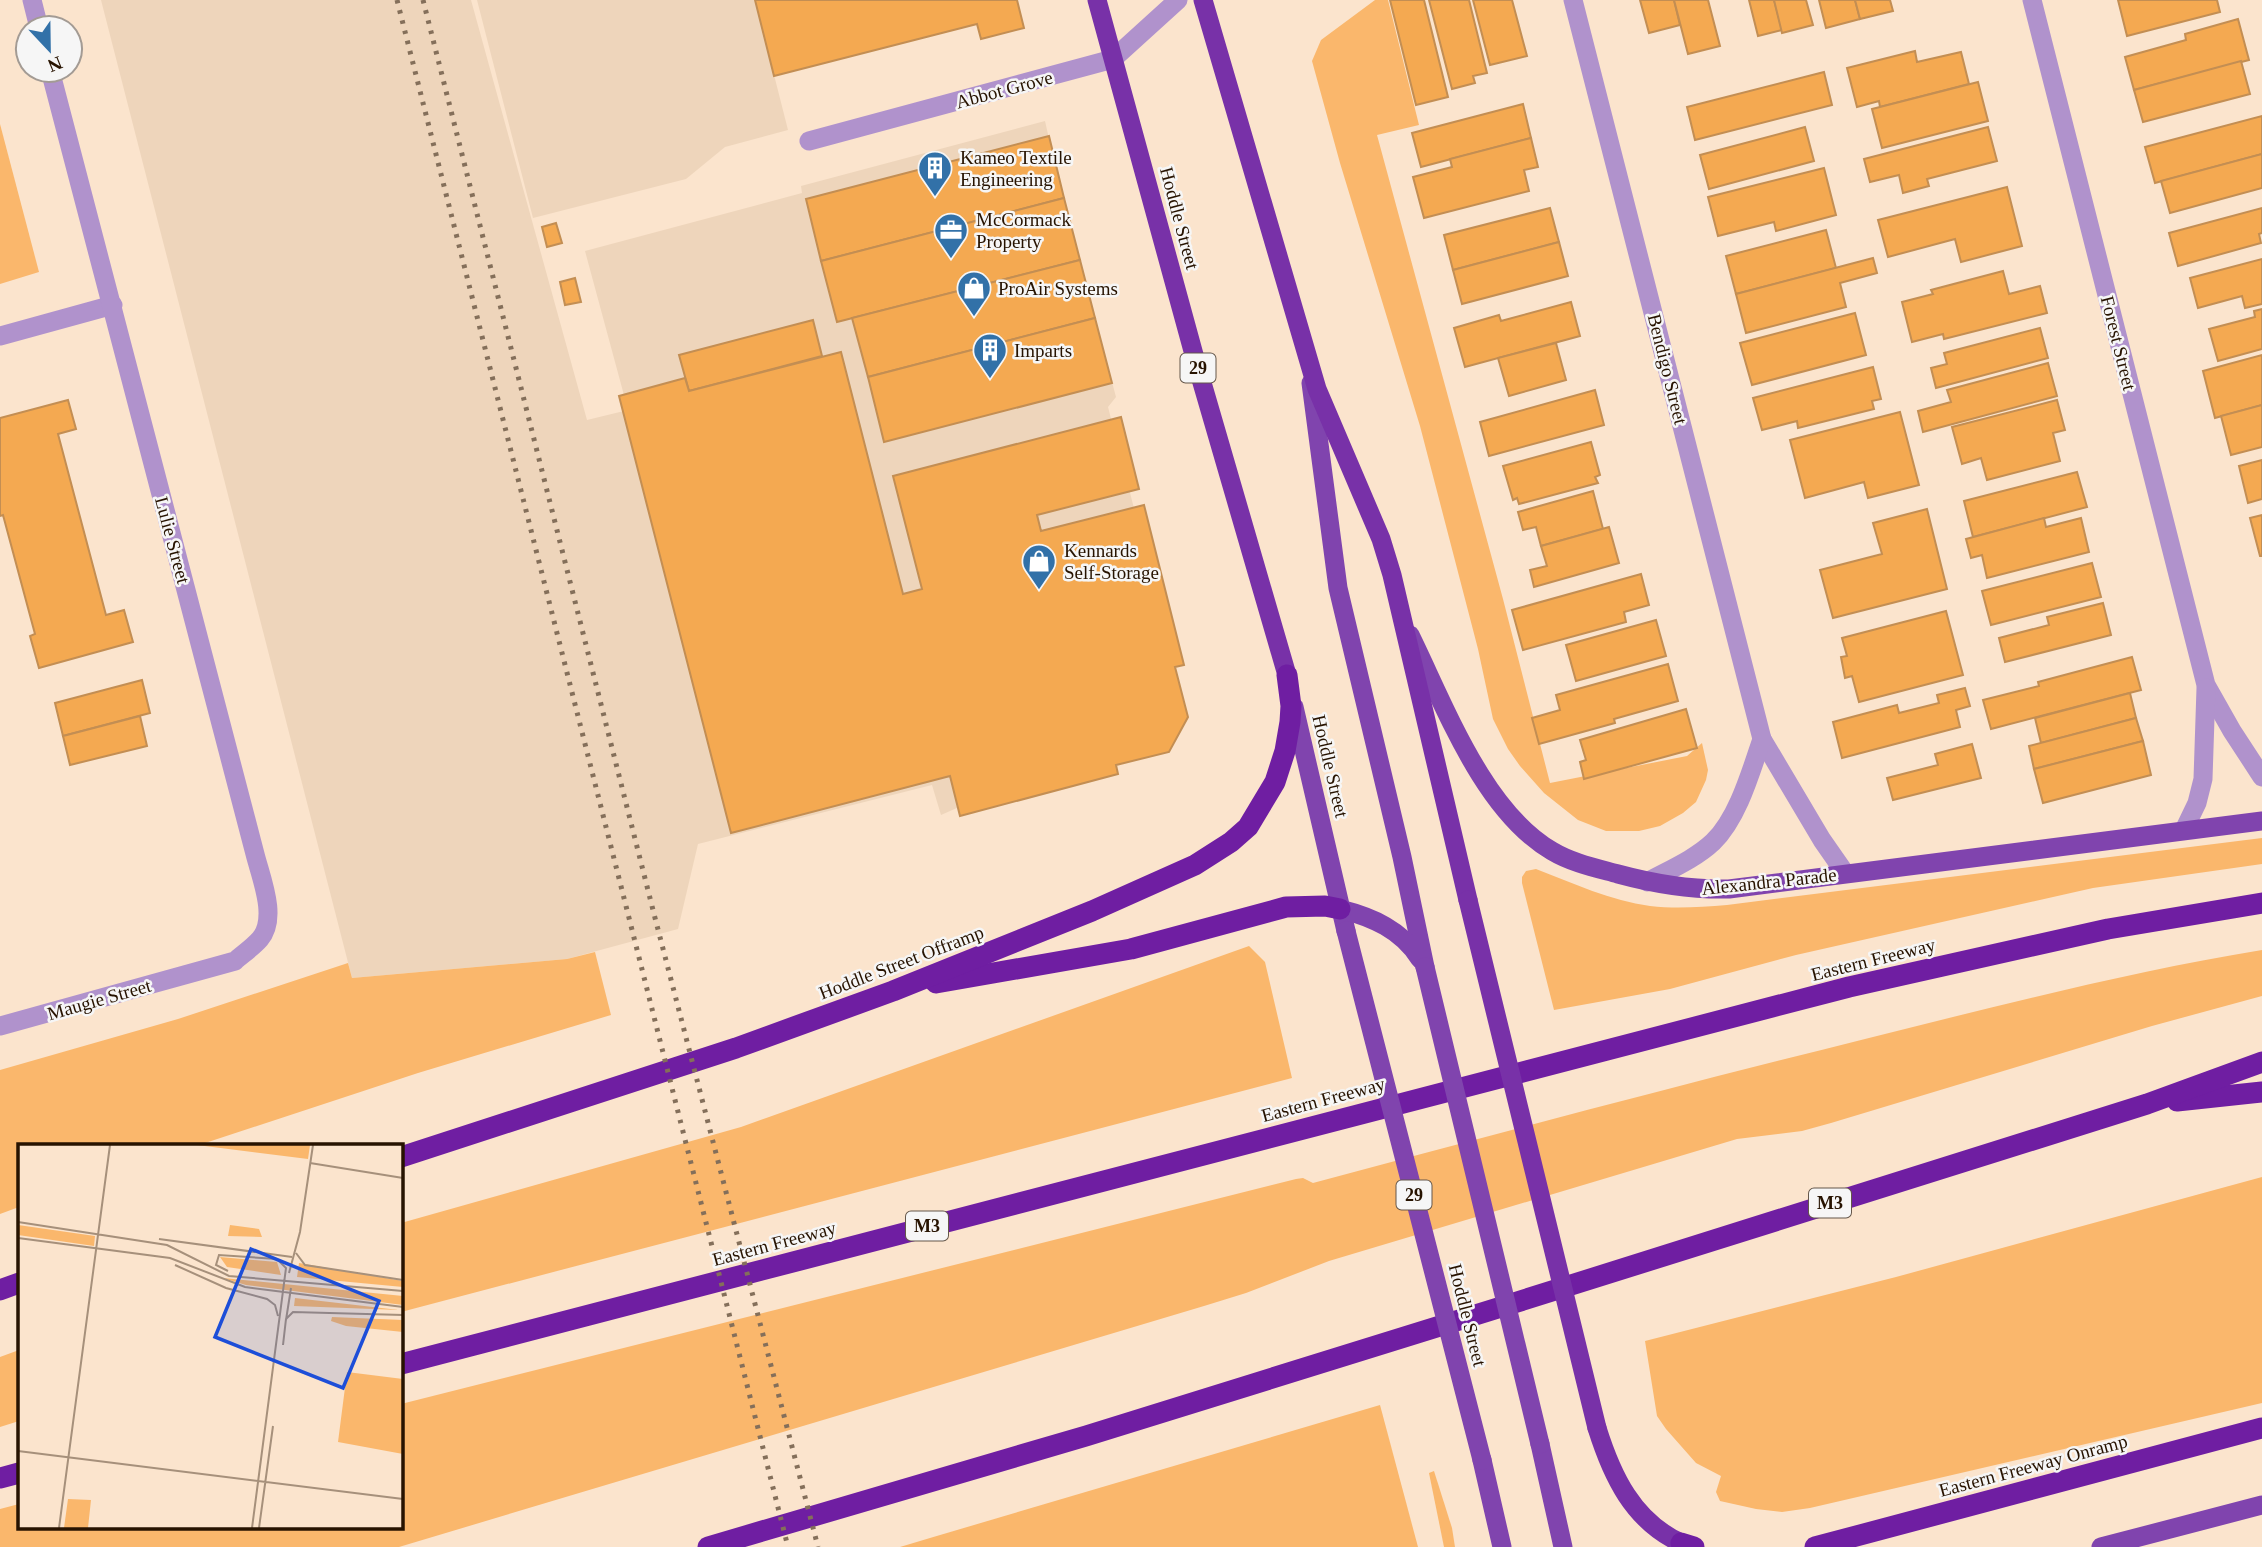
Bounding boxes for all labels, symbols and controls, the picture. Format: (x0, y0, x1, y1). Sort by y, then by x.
north arrow (14, 14, 84, 84)
text: N (45, 52, 65, 77)
street label: Abbot Grove (953, 66, 1055, 113)
place label: Kameo Textile Engineering (960, 147, 1072, 190)
building icon: Kameo Textile Engineering (916, 149, 954, 198)
street label: Hoddle Street (1156, 165, 1203, 272)
place label: McCormack Property (976, 209, 1071, 252)
office icon: McCormack Property (932, 211, 970, 260)
shop icon: ProAir Systems (955, 269, 993, 318)
place label: ProAir Systems (998, 278, 1118, 299)
street label: Forest Street (2097, 294, 2141, 393)
street label: Bendigo Street (1644, 312, 1692, 427)
building icon: Imparts (971, 331, 1009, 380)
place label: Imparts (1014, 340, 1072, 361)
road number: 29 (1180, 354, 1216, 382)
street label: Lulie Street (151, 494, 194, 587)
place label: Kennards Self-Storage (1064, 540, 1159, 583)
shop icon: Kennards Self-Storage (1020, 542, 1058, 591)
street label: Hoddle Street (1308, 713, 1353, 820)
street label: Alexandra Parade (1701, 864, 1838, 899)
street label: Hoddle Street Offramp (816, 921, 987, 1004)
street label: Eastern Freeway (1809, 934, 1938, 985)
street label: Maugie Street (45, 974, 154, 1024)
street label: Eastern Freeway (1259, 1073, 1388, 1126)
inset map (18, 1144, 402, 1530)
road number: 29 (1396, 1180, 1432, 1210)
road number: M3 (1809, 1188, 1851, 1218)
road number: M3 (906, 1212, 948, 1240)
street label: Eastern Freeway (710, 1217, 839, 1270)
street label: Hoddle Street (1445, 1262, 1491, 1369)
street label: Eastern Freeway Onramp (1937, 1430, 2130, 1501)

